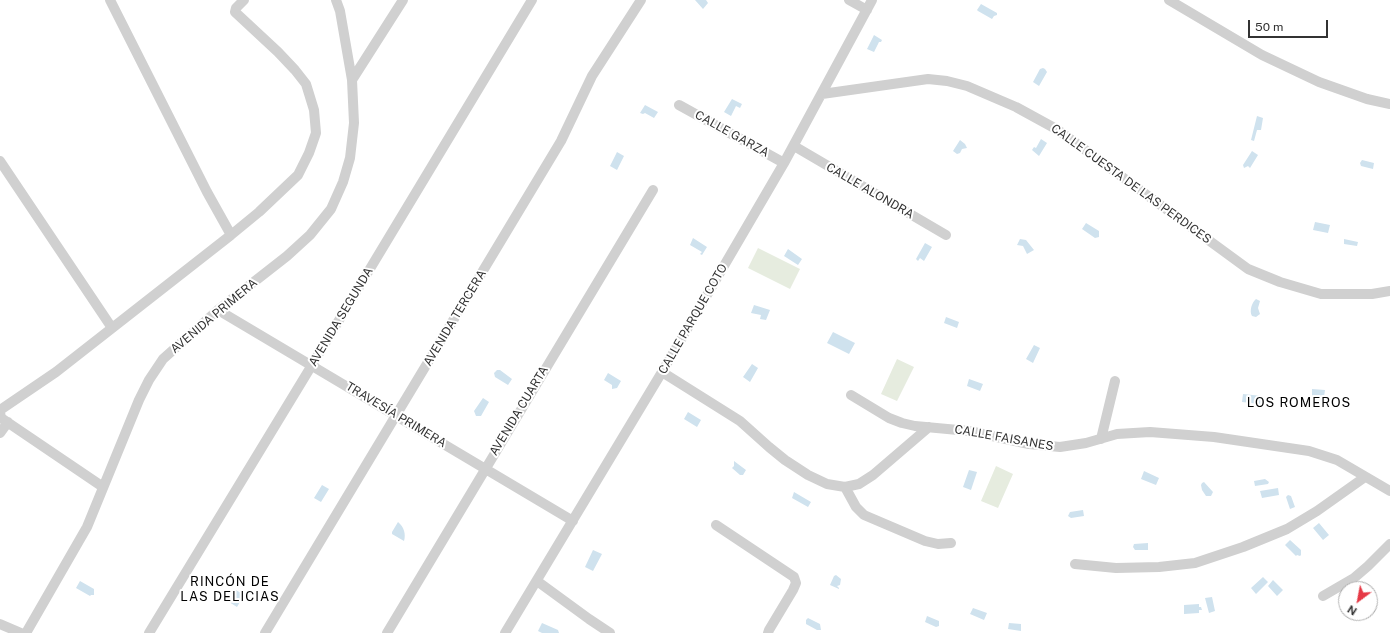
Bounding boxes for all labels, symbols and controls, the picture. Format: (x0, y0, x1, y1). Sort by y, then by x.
scale bar (1250, 12, 1330, 38)
text: 50 m (1255, 20, 1283, 34)
street label: CALLE GARZA (692, 108, 772, 160)
street label: CALLE CUESTA DE LAS PERDICES (1048, 121, 1214, 247)
street label: CALLE ALONDRA (824, 160, 916, 222)
street label: CALLE PARQUE COTO (656, 261, 730, 377)
street label: AVENIDA SEGUNDA (306, 265, 376, 369)
street label: AVENIDA TERCERA (421, 267, 489, 369)
street label: AVENIDA PRIMERA (168, 276, 260, 356)
street label: AVENIDA CUARTA (487, 364, 551, 458)
street label: TRAVESÍA PRIMERA (343, 379, 449, 451)
district label: LOS ROMEROS (1247, 395, 1351, 411)
street label: CALLE FAISANES (953, 422, 1055, 454)
district label: RINCÓN DE LAS DELICIAS (180, 574, 280, 605)
north arrow (1338, 581, 1378, 621)
text: N (1345, 603, 1359, 618)

